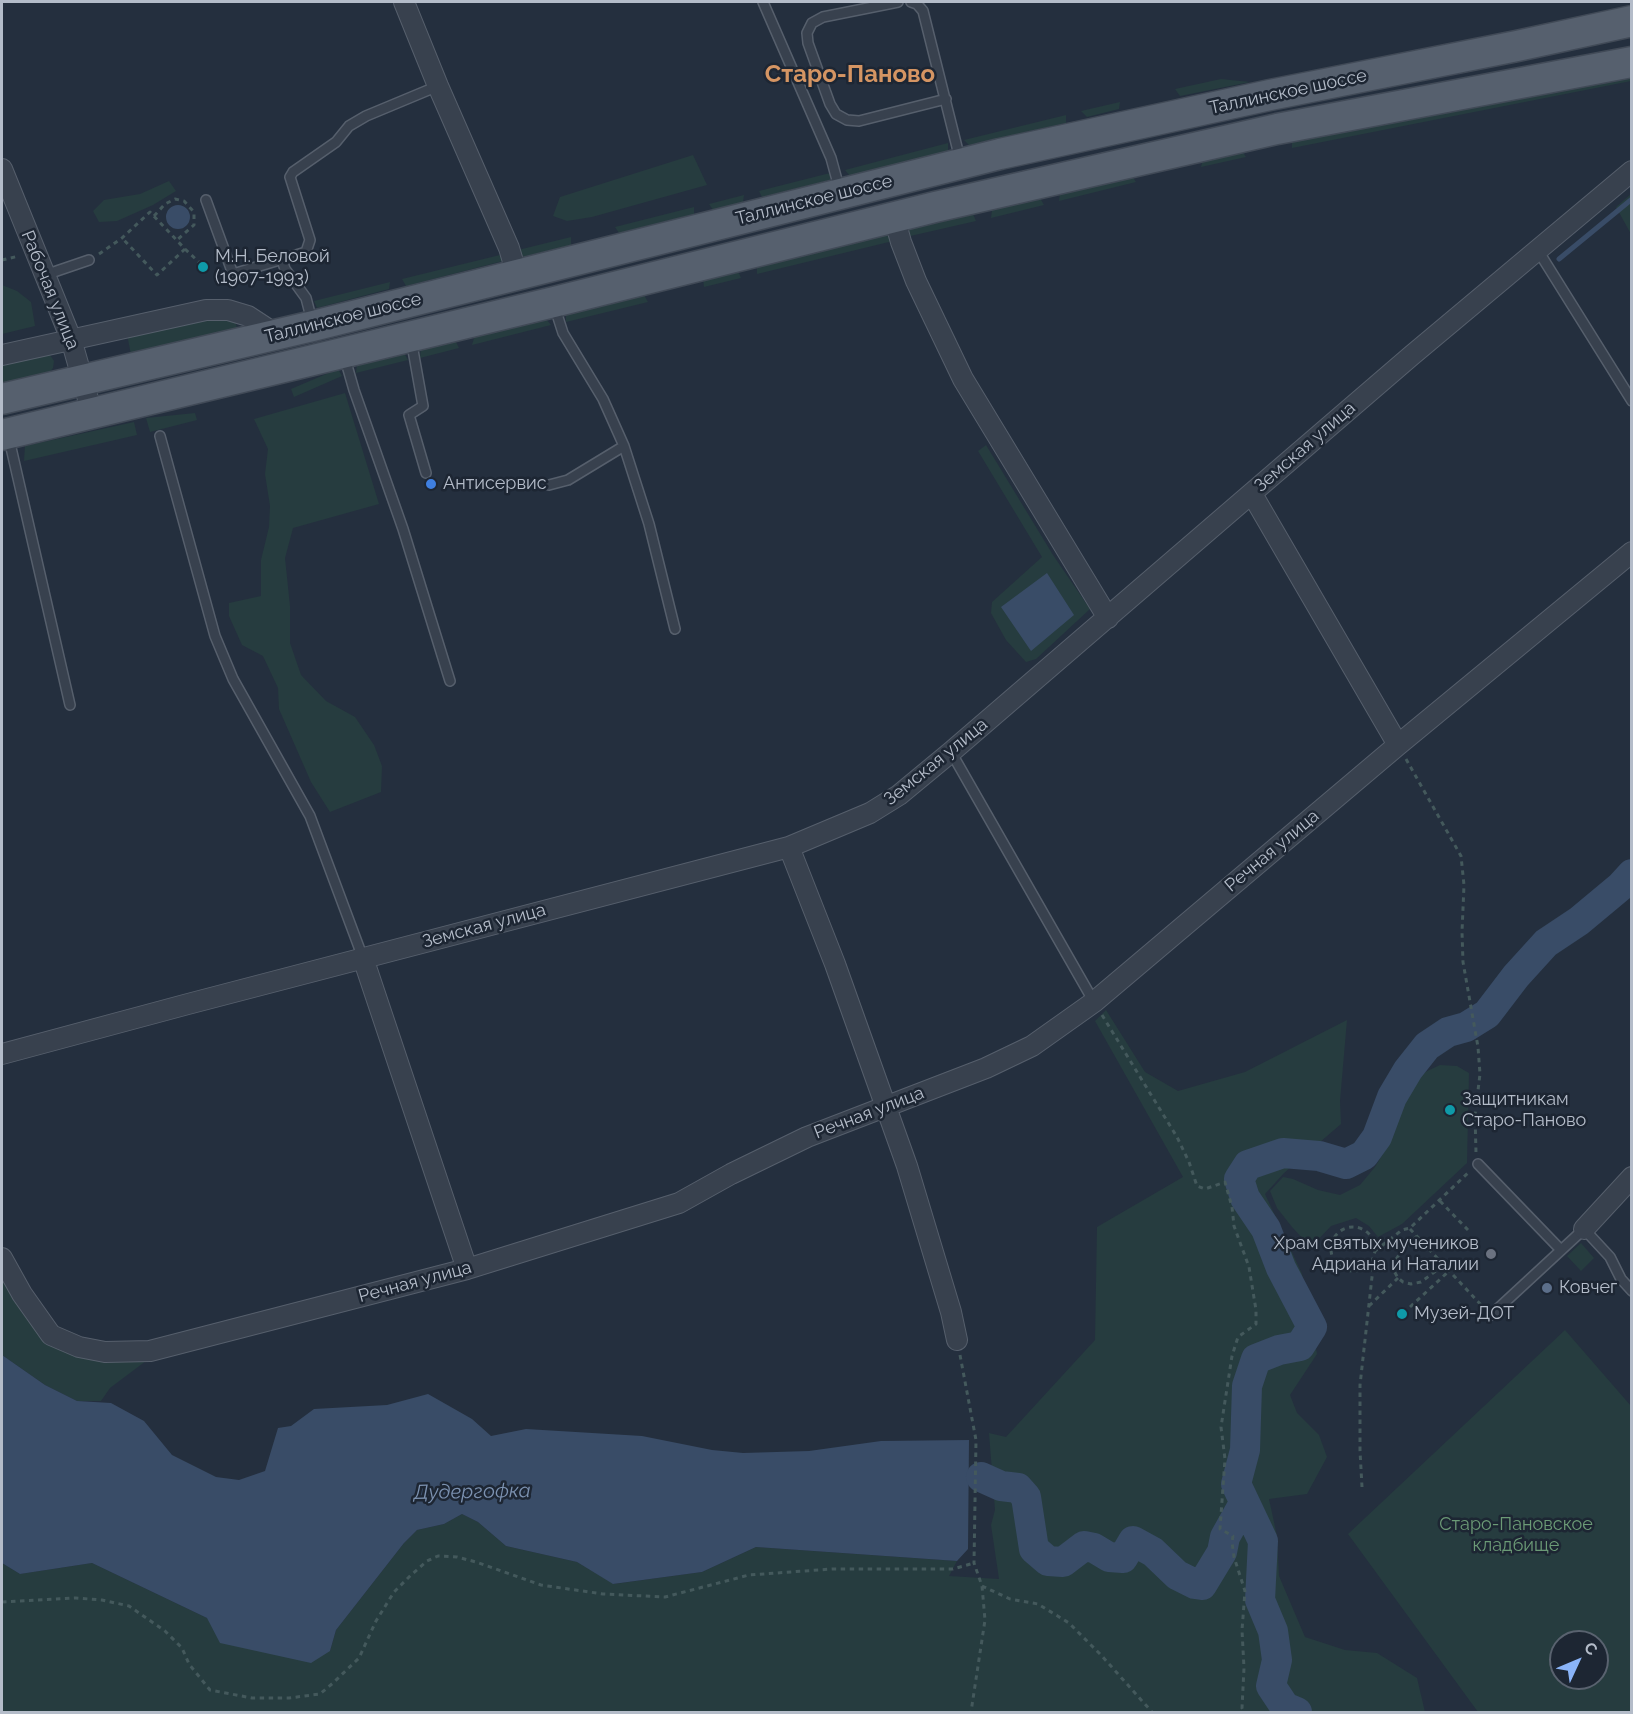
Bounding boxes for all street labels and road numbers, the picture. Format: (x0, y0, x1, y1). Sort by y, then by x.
street label: Таллинское шоссе (1207, 65, 1369, 119)
street label: Таллинское шоссе (734, 170, 894, 230)
street label: Рабочая улица (16, 227, 84, 353)
street label: Таллинское шоссе (263, 288, 423, 348)
street label: Земская улица (1250, 397, 1360, 497)
street label: Земская улица (880, 714, 992, 810)
street label: Речная улица (1221, 805, 1323, 897)
street label: Земская улица (420, 899, 548, 953)
street label: Речная улица (811, 1082, 927, 1144)
street label: Речная улица (356, 1257, 474, 1307)

